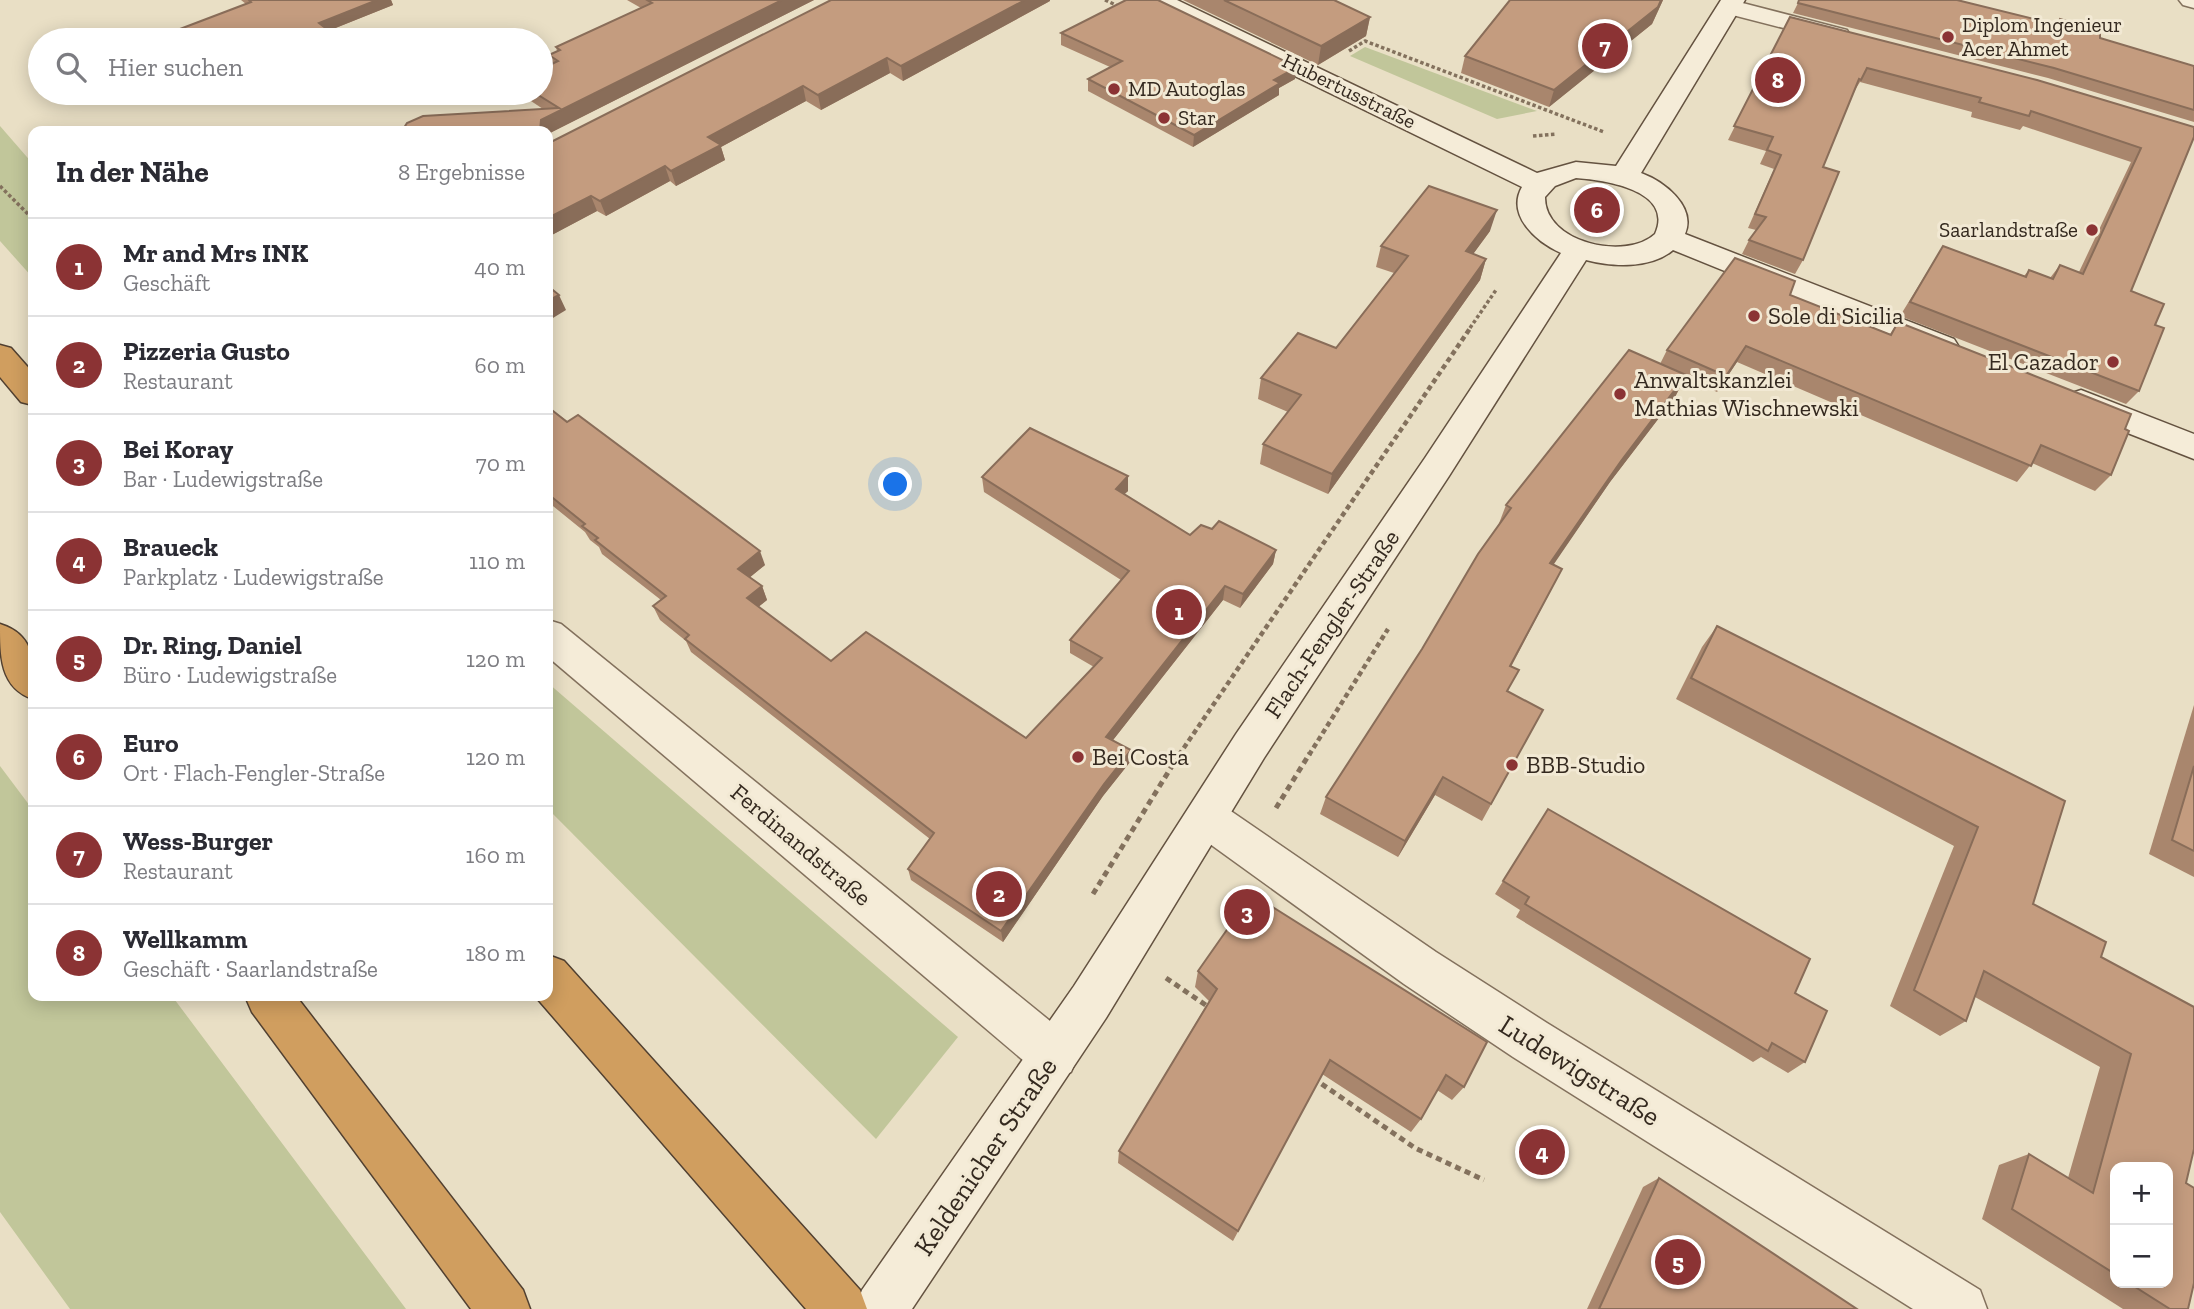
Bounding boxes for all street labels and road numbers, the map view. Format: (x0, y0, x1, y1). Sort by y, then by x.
street label: Hubertusstraße (1278, 47, 1420, 134)
street label: Flach-Fengler-Straße (1258, 524, 1405, 723)
street label: Ferdinandstraße (725, 777, 877, 912)
street label: Ludewigstraße (1493, 1008, 1666, 1133)
street label: Keldenicher Straße (907, 1051, 1064, 1262)

